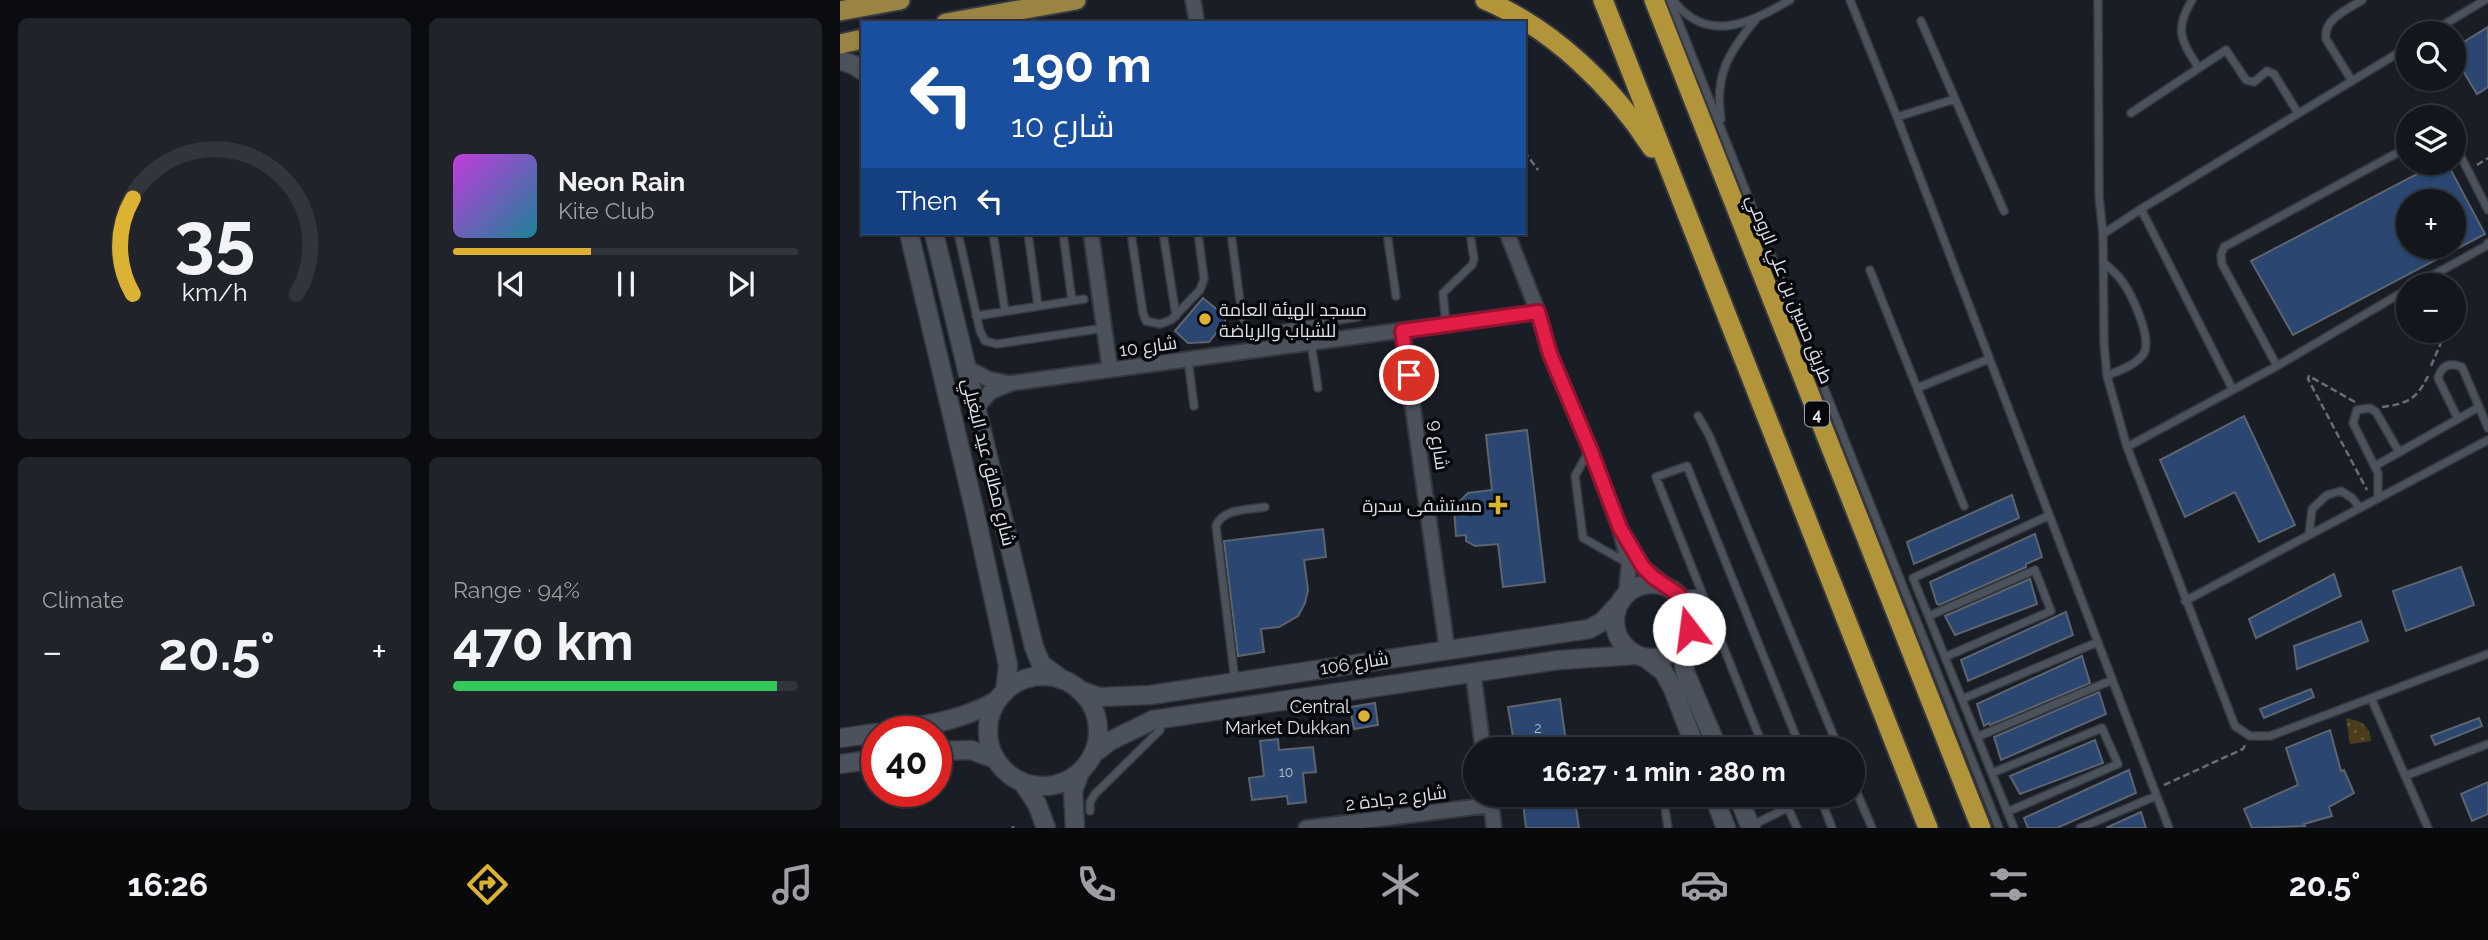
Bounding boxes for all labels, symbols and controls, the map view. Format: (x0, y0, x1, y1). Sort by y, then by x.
map controls (2396, 21, 2466, 343)
button: search (2396, 21, 2466, 91)
text: 190 m (1011, 36, 1152, 93)
icon: left (896, 49, 987, 140)
button: layers (2396, 105, 2466, 175)
text: شارع 10 (1011, 107, 1114, 144)
text: Neon Rain (558, 167, 685, 197)
icon: left (971, 182, 1009, 220)
text: Then (896, 186, 957, 216)
button: + (2396, 189, 2466, 259)
street label: طريق حسين بن علي الرومي (1739, 191, 1838, 388)
text: 35 (174, 197, 255, 282)
text: Kite Club (558, 197, 655, 224)
icon: previous (492, 265, 530, 303)
icon: pause (607, 265, 645, 303)
icon: next (722, 265, 760, 303)
button: − (2396, 273, 2466, 343)
text: km/h (182, 277, 247, 307)
place label: مسجد الهيئة العامة للشباب والرياضة (1219, 299, 1367, 342)
marker: مسجد الهيئة العامة للشباب والرياضة (1197, 311, 1213, 327)
street label: شارع 10 (1118, 332, 1179, 362)
pin (1379, 345, 1439, 405)
icon: arrive (1390, 356, 1428, 394)
street label: شارع مطلق عيد البغيلي (954, 376, 1020, 549)
road number: 4 (1805, 402, 1829, 426)
street label: شارع 9 (1423, 419, 1453, 472)
place label: مستشفى سدرة (1362, 495, 1482, 517)
marker: مستشفى سدرة (1488, 495, 1508, 515)
text: Range · 94% (453, 576, 580, 603)
text: Climate (42, 586, 124, 613)
position arrow (1652, 592, 1726, 666)
text: 470 km (453, 611, 634, 672)
text: 20.5° (159, 621, 275, 682)
text: − (42, 629, 62, 674)
text: + (371, 629, 387, 674)
street label: شارع 106 (1318, 647, 1390, 681)
place label: Central Market Dukkan (1225, 696, 1350, 738)
marker: Central Market Dukkan (1356, 708, 1372, 724)
speed limit sign: 40 (861, 716, 952, 807)
house number: 2 (1534, 720, 1542, 736)
text: 16:27 · 1 min · 280 m (1542, 757, 1786, 787)
house number: 10 (1279, 764, 1293, 780)
street label: شارع 2 جادة 2 (1344, 781, 1448, 817)
icon: directions (463, 860, 512, 909)
icon: music (768, 860, 817, 909)
icon: phone (1072, 860, 1121, 909)
icon: climate (1376, 860, 1425, 909)
icon: car (1680, 860, 1729, 909)
icon: filters (1984, 860, 2033, 909)
text: 16:26 (128, 866, 208, 903)
text: 20.5° (2289, 866, 2360, 903)

